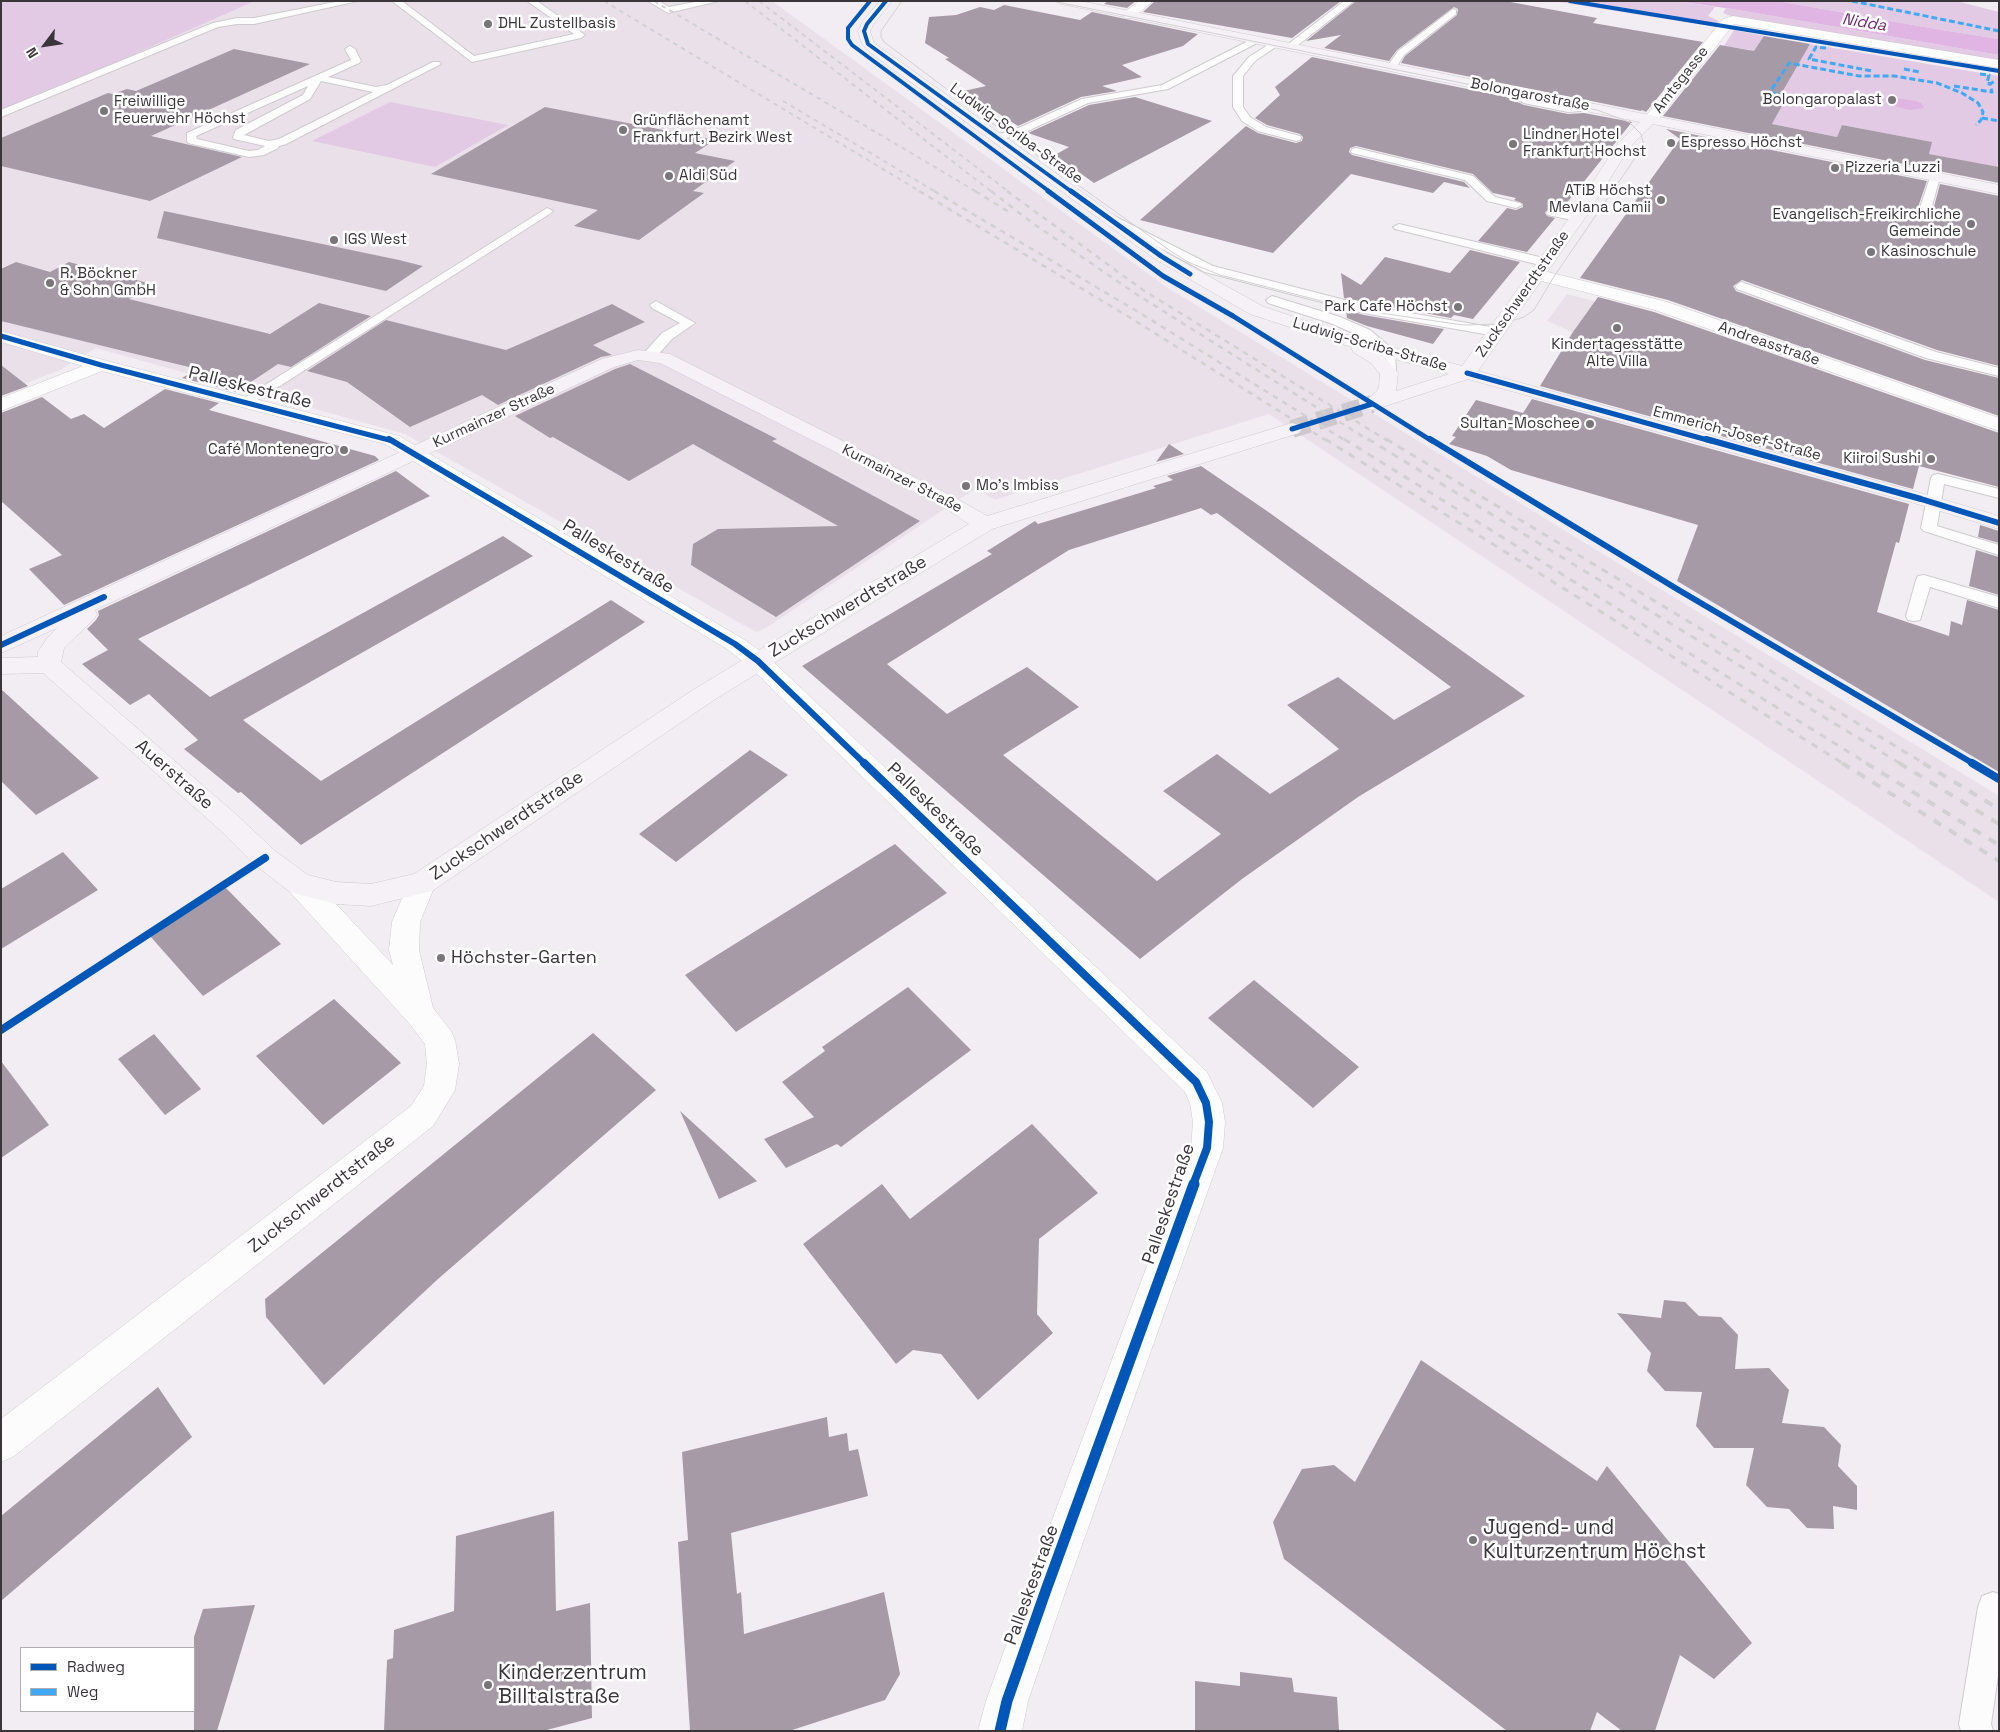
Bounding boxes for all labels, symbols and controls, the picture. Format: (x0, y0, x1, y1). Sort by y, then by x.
water label: Nidda (1841, 10, 1887, 36)
place label: DHL Zustellbasis (498, 15, 616, 33)
marker: DHL Zustellbasis (482, 18, 494, 30)
north arrow (20, 20, 70, 70)
street label: Amtsgasse (1649, 43, 1713, 117)
text: N (22, 44, 42, 61)
street label: Bolongarostraße (1469, 75, 1591, 115)
street label: Ludwig-Scriba-Straße (946, 80, 1086, 188)
place label: Bolongaropalast (1763, 91, 1882, 109)
place label: Freiwillige Feuerwehr Höchst (114, 93, 246, 128)
marker: Bolongaropalast (1886, 94, 1898, 106)
marker: Freiwillige Feuerwehr Höchst (98, 105, 110, 117)
place label: Grünflächenamt Frankfurt, Bezirk West (633, 112, 792, 147)
marker: Grünflächenamt Frankfurt, Bezirk West (617, 124, 629, 136)
place label: Lindner Hotel Frankfurt Hochst (1523, 126, 1647, 161)
place label: Espresso Höchst (1681, 134, 1802, 152)
marker: Espresso Höchst (1665, 137, 1677, 149)
marker: Lindner Hotel Frankfurt Hochst (1507, 138, 1519, 150)
place label: Pizzeria Luzzi (1845, 159, 1940, 177)
marker: Pizzeria Luzzi (1829, 162, 1841, 174)
place label: Aldi Süd (679, 167, 737, 185)
marker: Aldi Süd (663, 170, 675, 182)
place label: ATiB Höchst Mevlana Camii (1549, 182, 1651, 217)
marker: ATiB Höchst Mevlana Camii (1655, 194, 1667, 206)
place label: Evangelisch-Freikirchliche Gemeinde (1772, 206, 1961, 241)
marker: Evangelisch-Freikirchliche Gemeinde (1965, 218, 1977, 230)
street label: Zuckschwerdtstraße (1473, 227, 1573, 361)
place label: IGS West (344, 231, 407, 249)
marker: IGS West (328, 234, 340, 246)
place label: Kasinoschule (1881, 243, 1976, 261)
marker: Kasinoschule (1865, 246, 1877, 258)
place label: R. Böckner & Sohn GmbH (60, 265, 156, 300)
marker: R. Böckner & Sohn GmbH (44, 277, 56, 289)
place label: Park Cafe Höchst (1324, 298, 1448, 316)
marker: Park Cafe Höchst (1452, 301, 1464, 313)
street label: Ludwig-Scriba-Straße (1291, 314, 1449, 376)
street label: Andreasstraße (1716, 318, 1822, 370)
marker: Kindertagesstätte Alte Villa (1611, 322, 1623, 334)
place label: Kindertagesstätte Alte Villa (1551, 336, 1683, 371)
street label: Palleskestraße (186, 362, 314, 414)
street label: Kurmainzer Straße (430, 380, 558, 452)
street label: Emmerich-Josef-Straße (1651, 403, 1823, 465)
place label: Sultan-Moschee (1460, 415, 1580, 433)
marker: Sultan-Moschee (1584, 418, 1596, 430)
place label: Café Montenegro (208, 441, 334, 459)
street label: Kurmainzer Straße (839, 441, 965, 517)
marker: Café Montenegro (338, 444, 350, 456)
place label: Kiiroi Sushi (1843, 450, 1921, 468)
marker: Kiiroi Sushi (1925, 453, 1937, 465)
place label: Mo's Imbiss (976, 477, 1059, 495)
marker: Mo's Imbiss (960, 480, 972, 492)
street label: Palleskestraße (558, 515, 678, 599)
street label: Zuckschwerdtstraße (765, 551, 931, 663)
street label: Auerstraße (131, 735, 217, 815)
street label: Palleskestraße (882, 758, 988, 862)
street label: Zuckschwerdtstraße (426, 767, 588, 885)
place label: Höchster-Garten (451, 947, 597, 969)
marker: Höchster-Garten (435, 952, 447, 964)
street label: Zuckschwerdtstraße (244, 1130, 400, 1258)
street label: Palleskestraße (1138, 1141, 1200, 1267)
place label: Jugend- und Kulturzentrum Höchst (1483, 1515, 1706, 1565)
street label: Palleskestraße (1000, 1522, 1064, 1648)
marker: Jugend- und Kulturzentrum Höchst (1467, 1534, 1479, 1546)
legend (20, 1647, 195, 1712)
text: Radweg (67, 1657, 125, 1676)
place label: Kinderzentrum Billtalstraße (498, 1660, 647, 1710)
marker: Kinderzentrum Billtalstraße (482, 1679, 494, 1691)
text: Weg (67, 1682, 98, 1701)

